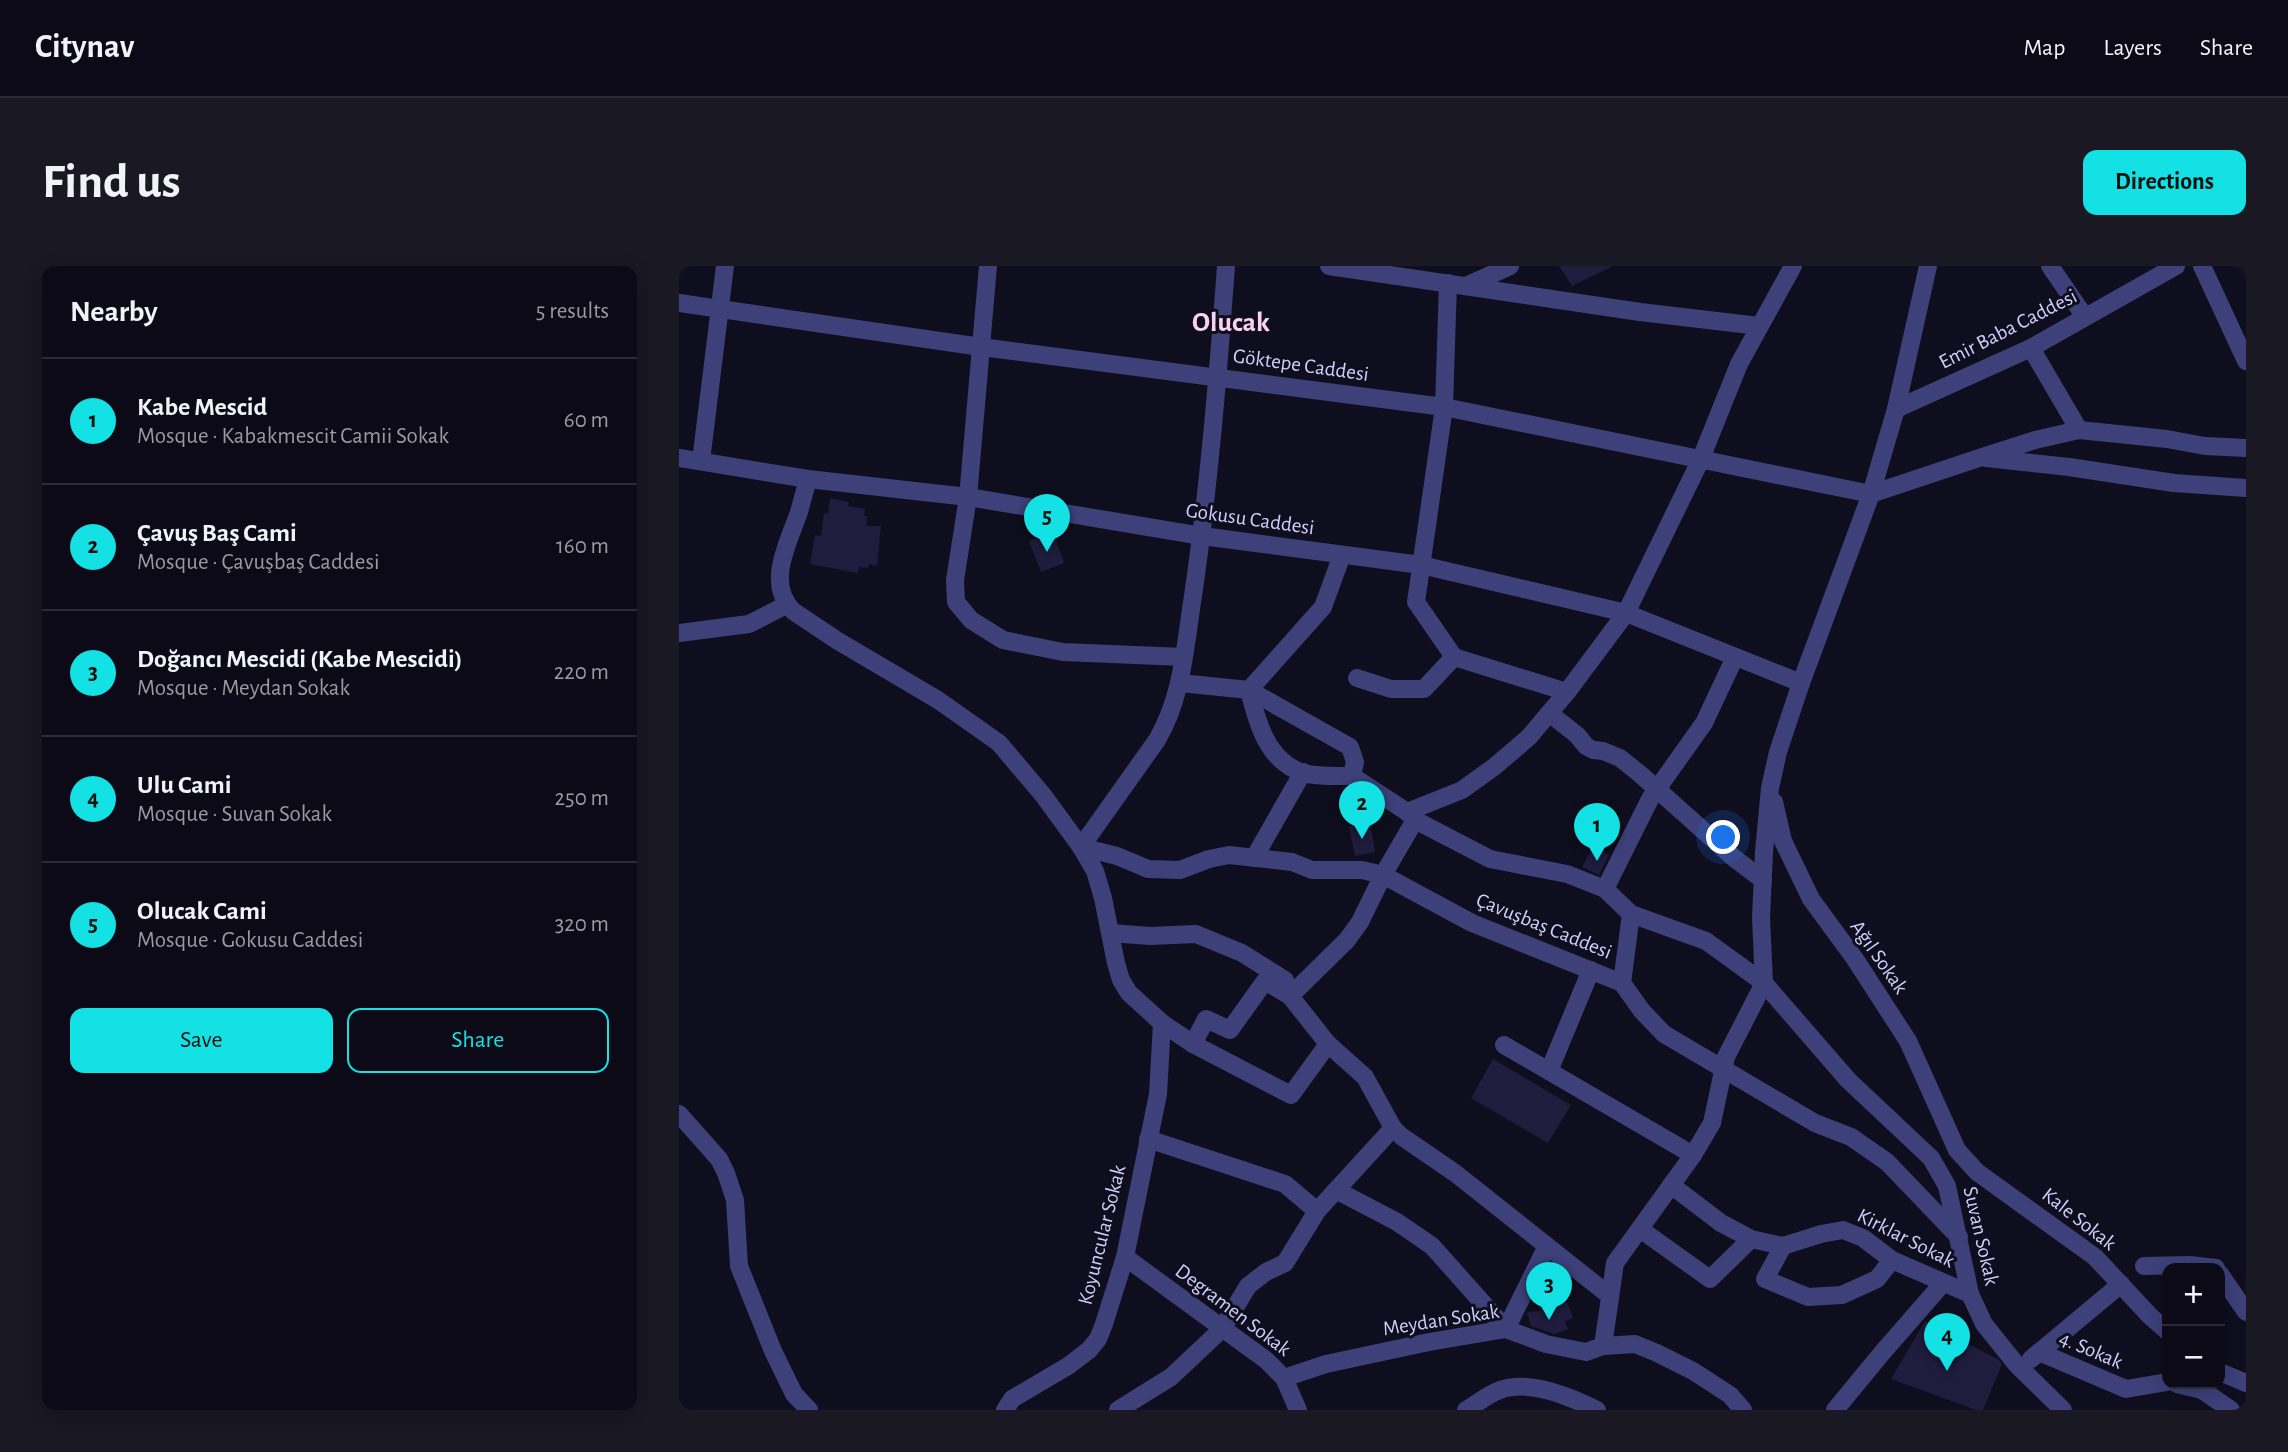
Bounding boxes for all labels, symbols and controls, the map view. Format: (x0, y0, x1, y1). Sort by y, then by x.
text: Citynav (35, 31, 134, 64)
text: Map (2023, 36, 2065, 60)
text: Layers (2103, 36, 2162, 60)
text: Share (2200, 36, 2253, 60)
button: Directions (2083, 150, 2246, 215)
text: Find us (42, 158, 181, 207)
street label: Emir Baba Caddesi (1936, 285, 2080, 373)
text: Nearby (70, 297, 158, 327)
text: 5 results (536, 300, 609, 323)
district label: Olucak (1192, 309, 1270, 337)
street label: Göktepe Caddesi (1232, 345, 1370, 385)
text: Kabe Mescid (137, 394, 267, 420)
text: 1 (89, 409, 97, 432)
text: 60 m (564, 409, 609, 432)
text: Mosque · Kabakmescit Camii Sokak (137, 425, 449, 448)
pin: 5 (1024, 494, 1070, 552)
street label: Gokusu Caddesi (1184, 500, 1316, 538)
text: Çavuş Baş Cami (137, 520, 297, 546)
text: 2 (88, 535, 98, 558)
text: 160 m (556, 535, 609, 558)
text: Mosque · Çavuşbaş Caddesi (137, 551, 379, 574)
text: Doğancı Mescidi (Kabe Mescidi) (137, 646, 463, 672)
text: 3 (88, 661, 98, 684)
text: 220 m (554, 661, 609, 684)
text: Mosque · Meydan Sokak (137, 677, 350, 700)
text: Ulu Cami (137, 772, 231, 798)
pin: 2 (1339, 781, 1385, 839)
text: 4 (87, 787, 99, 810)
text: 250 m (555, 787, 609, 810)
text: Mosque · Suvan Sokak (137, 803, 332, 826)
pin: 1 (1574, 803, 1620, 861)
your location (1706, 820, 1740, 854)
street label: Çavuşbaş Caddesi (1473, 889, 1615, 963)
text: Olucak Cami (137, 898, 267, 924)
text: 5 (88, 913, 98, 936)
text: 320 m (555, 913, 609, 936)
street label: Ağıl Sokak (1846, 916, 1912, 998)
text: Mosque · Gokusu Caddesi (137, 929, 363, 952)
button: Save (70, 1008, 333, 1073)
button: Share (347, 1008, 609, 1073)
street label: Koyuncular Sokak (1074, 1163, 1130, 1307)
street label: Suvan Sokak (1959, 1184, 2003, 1288)
street label: Kale Sokak (2038, 1184, 2120, 1254)
street label: Kirklar Sokak (1854, 1205, 1958, 1272)
street label: Degramen Sokak (1171, 1260, 1295, 1360)
pin: 3 (1526, 1262, 1572, 1320)
map controls (2162, 1263, 2225, 1389)
button: + (2162, 1263, 2225, 1326)
street label: Meydan Sokak (1381, 1300, 1501, 1340)
pin: 4 (1924, 1313, 1970, 1371)
button: − (2162, 1326, 2225, 1389)
street label: 4. Sokak (2056, 1327, 2126, 1373)

